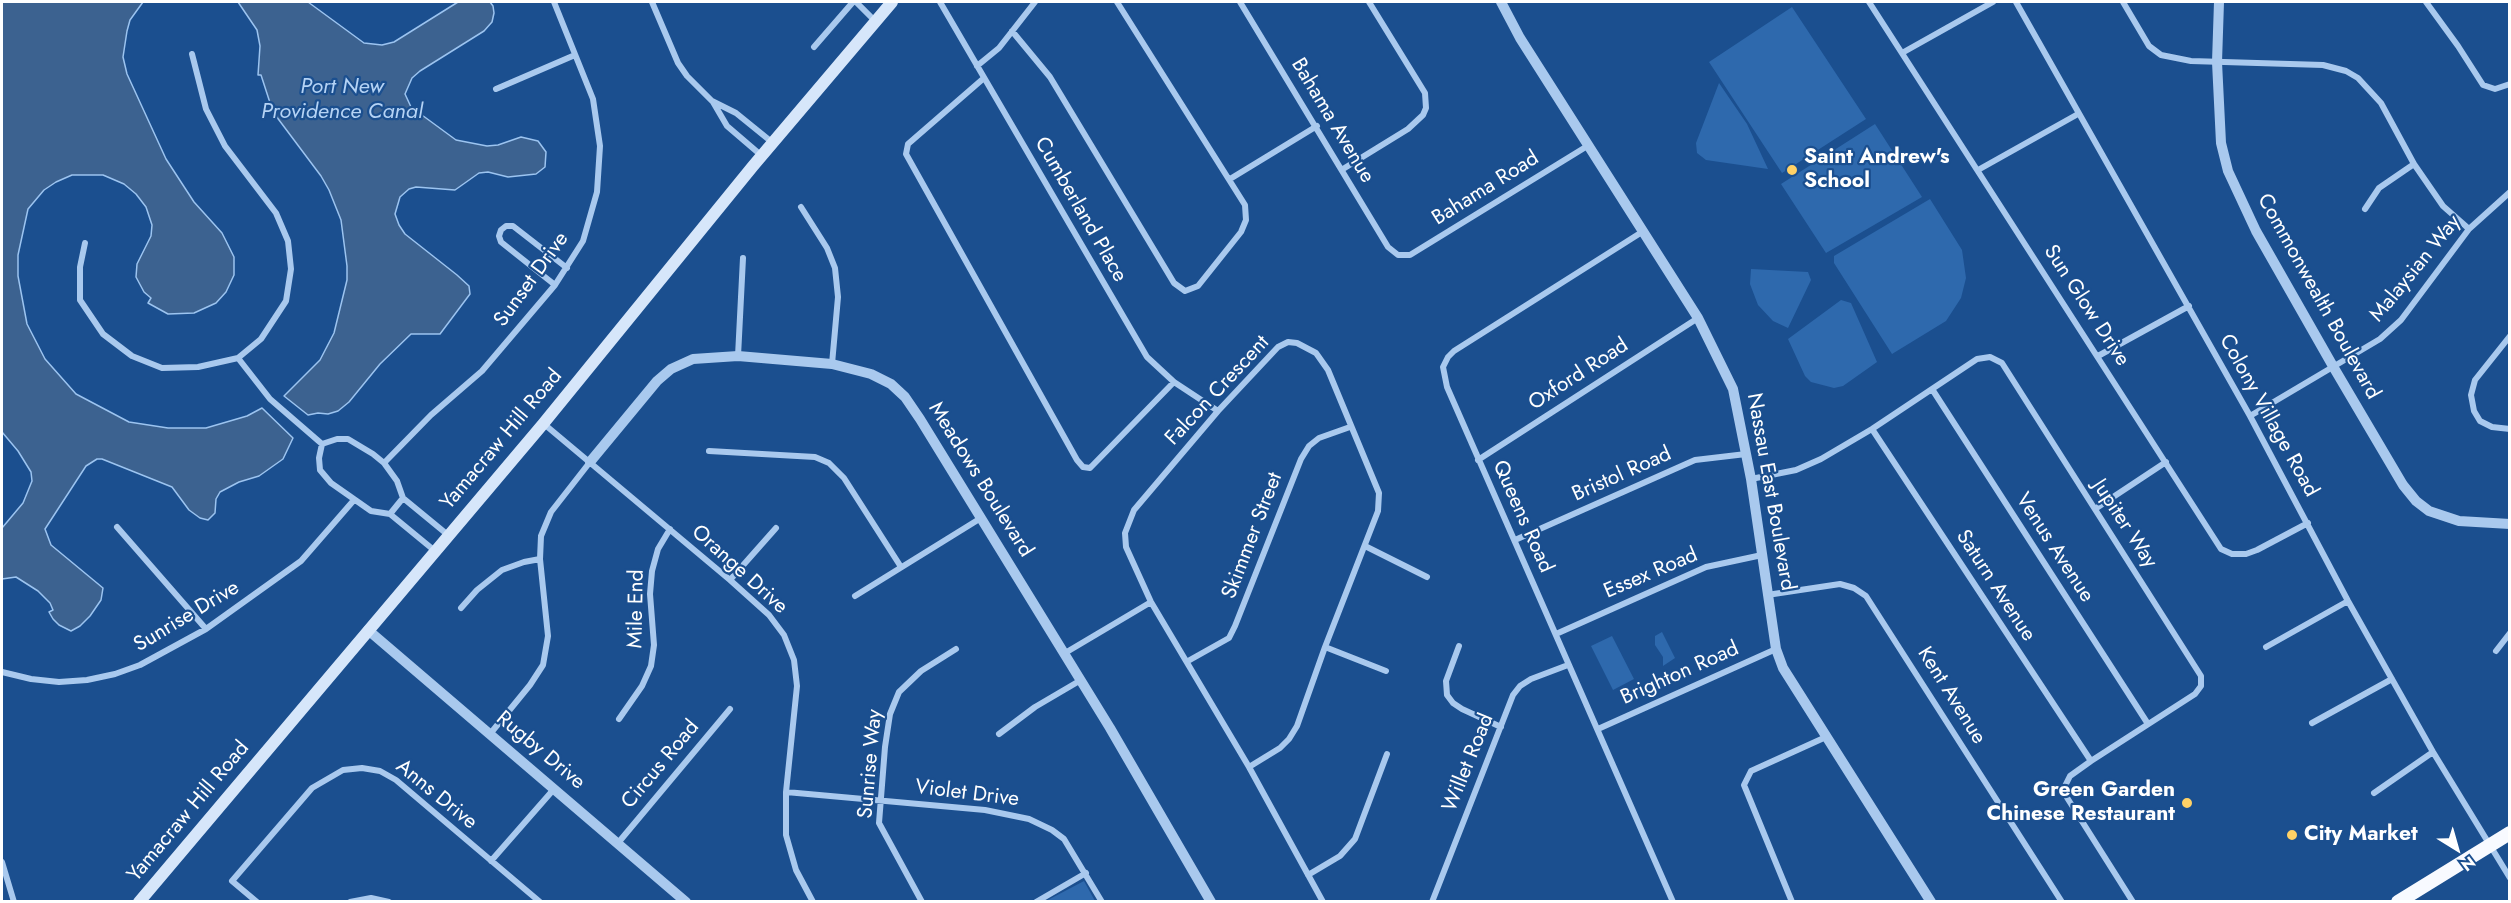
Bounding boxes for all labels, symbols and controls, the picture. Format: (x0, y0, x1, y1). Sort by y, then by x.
street label: Bahama Avenue (1285, 54, 1379, 188)
water label: Port New Providence Canal (261, 75, 423, 126)
street label: Cumberland Place (1028, 133, 1132, 287)
place label: Saint Andrew's School (1804, 145, 1950, 195)
street label: Bahama Road (1428, 146, 1544, 232)
marker: Saint Andrew's School (1785, 163, 1799, 177)
street label: Commonwealth Boulevard (2251, 190, 2385, 404)
street label: Malaysian Way (2365, 210, 2467, 328)
street label: Sunset Drive (489, 228, 575, 332)
street label: Sun Glow Drive (2037, 241, 2135, 371)
street label: Colony Village Road (2213, 330, 2323, 502)
street label: Falcon Crescent (1161, 331, 1275, 451)
street label: Oxford Road (1524, 333, 1634, 417)
street label: Yamacraw Hill Road (436, 365, 568, 515)
street label: Nassau East Boulevard (1740, 391, 1800, 593)
street label: Meadows Boulevard (922, 398, 1038, 562)
street label: Bristol Road (1569, 442, 1675, 508)
street label: Queens Road (1486, 457, 1558, 577)
street label: Skimmer Street (1217, 469, 1289, 603)
street label: Jupiter Way (2086, 475, 2162, 573)
street label: Venus Avenue (2009, 489, 2099, 607)
street label: Orange Drive (686, 520, 792, 620)
street label: Saturn Avenue (1950, 526, 2040, 646)
street label: Essex Road (1600, 543, 1702, 605)
street label: Mile End (624, 569, 650, 649)
street label: Sunrise Drive (130, 576, 244, 658)
street label: Brighton Road (1617, 637, 1743, 711)
street label: Kent Avenue (1911, 643, 1991, 749)
street label: Rugby Drive (490, 706, 590, 796)
street label: Sunrise Way (854, 708, 888, 820)
street label: Willet Road (1438, 710, 1500, 816)
street label: Circus Road (617, 716, 705, 814)
street label: Yamacraw Hill Road (123, 737, 255, 887)
street label: Anns Drive (390, 755, 482, 835)
street label: Violet Drive (914, 775, 1020, 813)
place label: Green Garden Chinese Restaurant (1987, 778, 2175, 828)
marker: Green Garden Chinese Restaurant (2180, 796, 2194, 810)
north arrow (2427, 819, 2487, 879)
place label: City Market (2304, 822, 2418, 848)
marker: City Market (2285, 828, 2299, 842)
text: N (2456, 851, 2480, 877)

